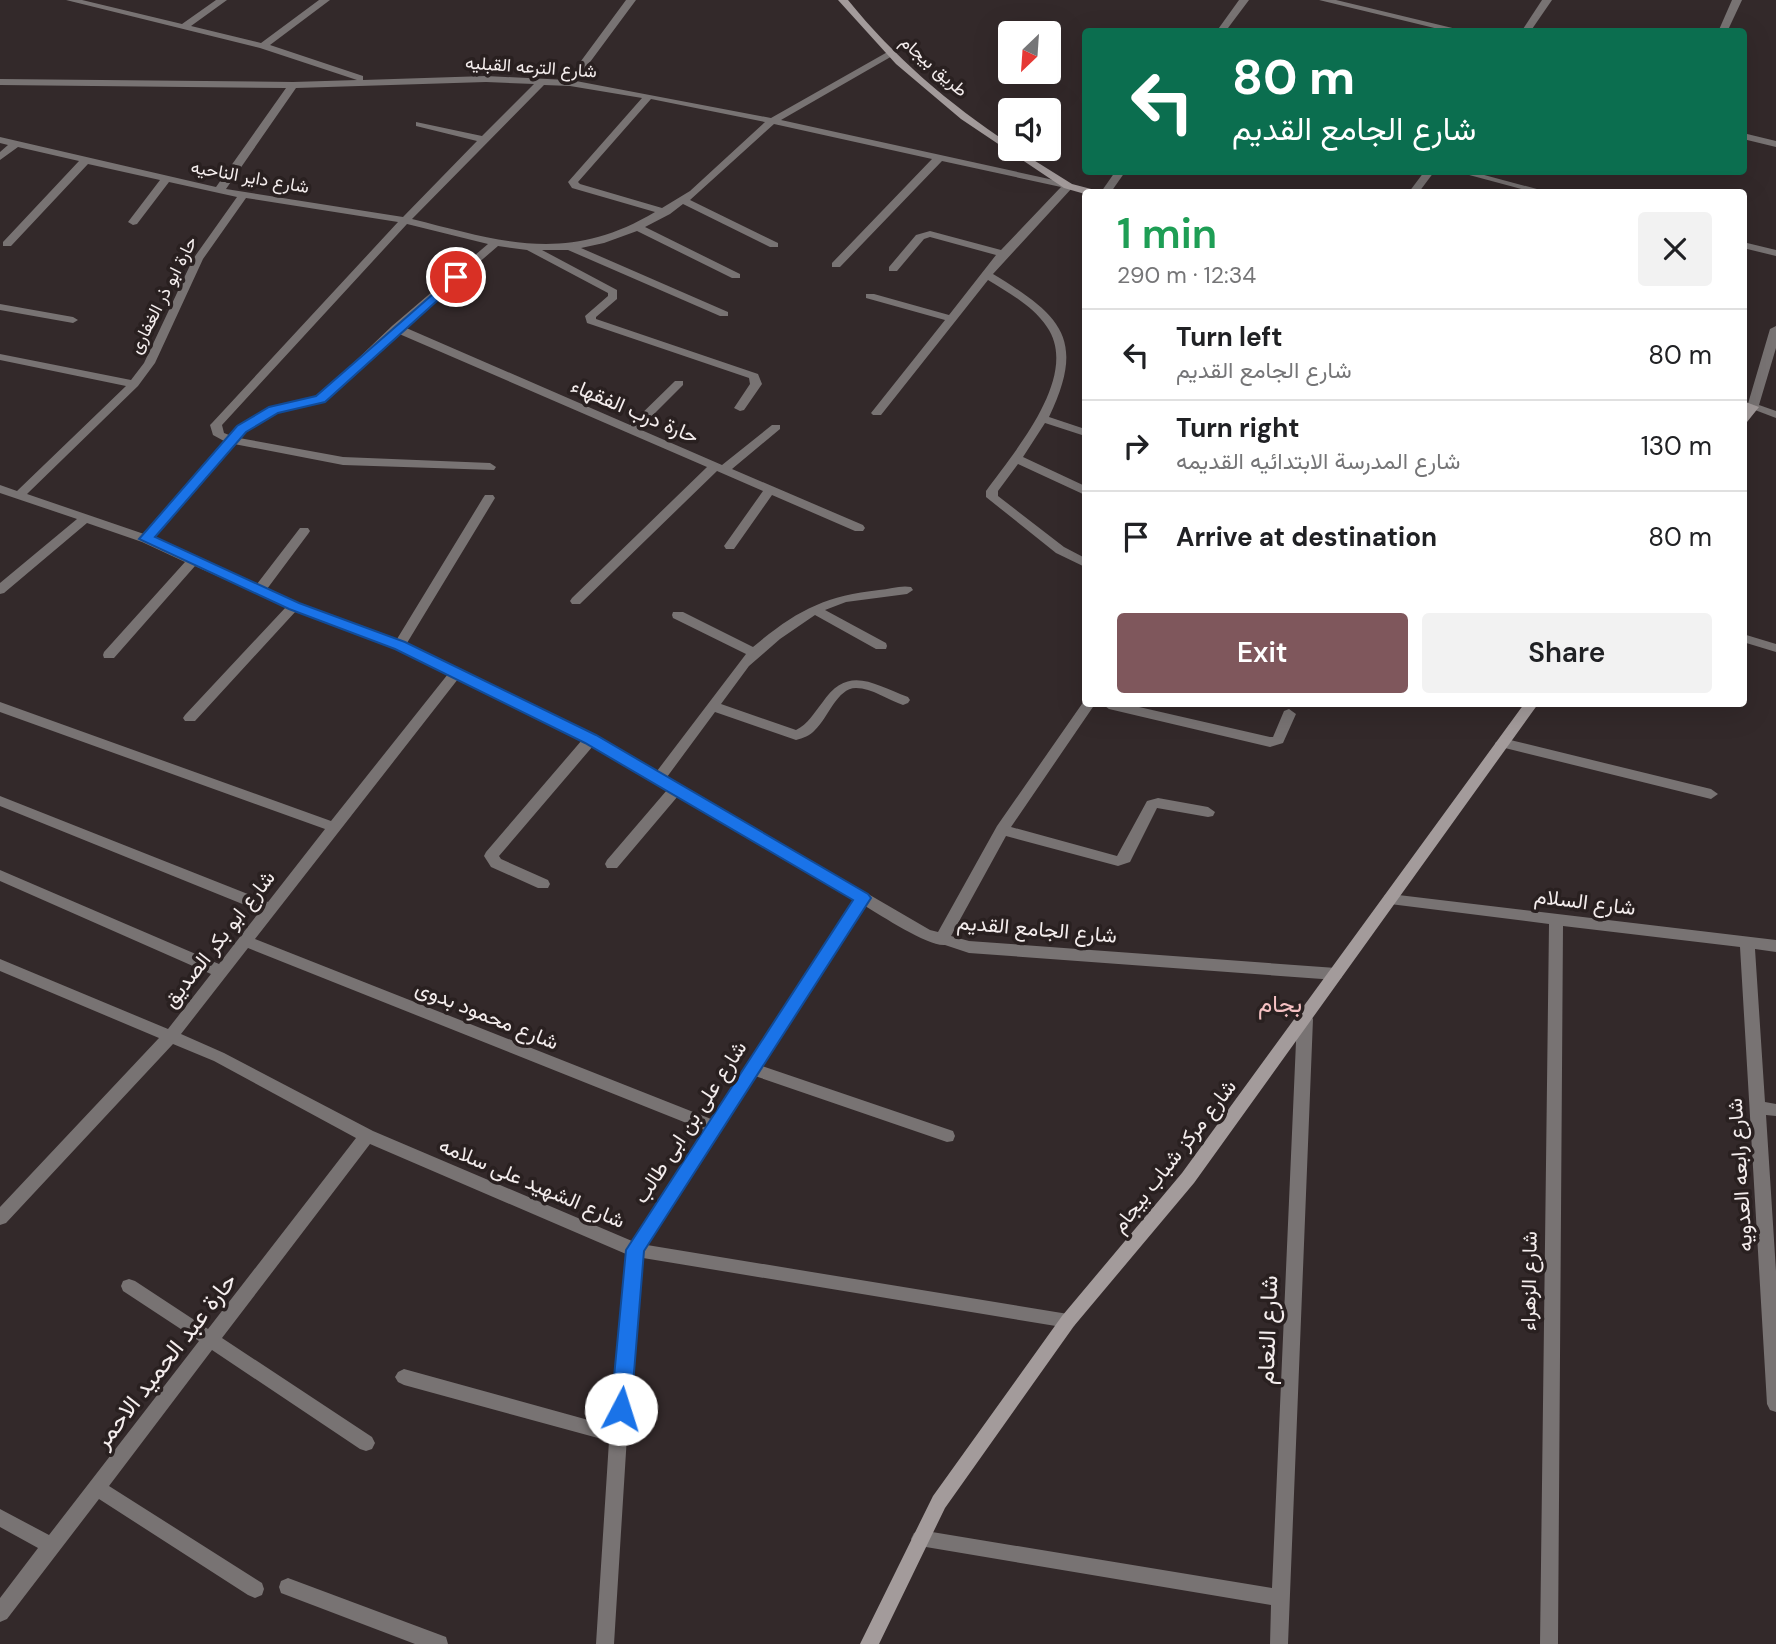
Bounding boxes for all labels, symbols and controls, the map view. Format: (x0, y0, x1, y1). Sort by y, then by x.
north arrow (998, 21, 1060, 84)
map controls (998, 21, 1061, 161)
street label: طريق بيجام (895, 30, 973, 102)
text: 80 m (1232, 45, 1355, 109)
street label: شارع الترعه القبليه (464, 50, 598, 84)
icon: left (1117, 56, 1208, 147)
button: sound (998, 98, 1061, 161)
text: شارع الجامع القديم (1232, 108, 1476, 150)
street label: شارع داير الناحيه (189, 155, 311, 199)
text: 1 min (1117, 206, 1217, 261)
button: close (1638, 212, 1712, 286)
street label: حارة ابو ذر الغفارى (123, 232, 203, 358)
pin (426, 247, 486, 307)
icon: arrive (437, 258, 475, 296)
text: 290 m · 12:34 (1117, 260, 1256, 290)
text: Turn left (1176, 320, 1283, 354)
icon: left (1117, 336, 1155, 374)
text: 80 m (1648, 338, 1712, 372)
text: شارع الجامع القديم (1176, 355, 1352, 385)
street label: حارة درب الفقهاء (567, 371, 703, 451)
text: Turn right (1176, 411, 1300, 445)
icon: right (1117, 427, 1155, 465)
text: 130 m (1641, 429, 1712, 463)
text: شارع المدرسة الابتدائيه القديمه (1176, 446, 1460, 476)
icon: arrive (1117, 518, 1155, 556)
text: Arrive at destination (1176, 520, 1437, 554)
text: 80 m (1648, 520, 1712, 554)
button: Exit (1117, 613, 1408, 693)
button: Share (1422, 613, 1712, 693)
street label: شارع ابو بكر الصديق (156, 864, 282, 1014)
street label: شارع السلام (1533, 882, 1637, 922)
street label: شارع الجامع القديم (956, 908, 1118, 950)
street label: شارع محمود بدوى (411, 974, 563, 1056)
district label: بجام (1258, 988, 1302, 1020)
street label: شارع على بن ابى طالب (627, 1035, 753, 1209)
street label: شارع مركز شباب بيجام (1105, 1073, 1243, 1239)
street label: شارع رابعه العدويه (1721, 1097, 1759, 1253)
street label: شارع الشهيد على سلامه (435, 1131, 629, 1235)
street label: شارع الزهراء (1514, 1231, 1544, 1331)
street label: حارة عبد الحميد الاحمر (86, 1266, 243, 1455)
street label: شارع النعام (1250, 1275, 1285, 1385)
position arrow (584, 1372, 658, 1446)

